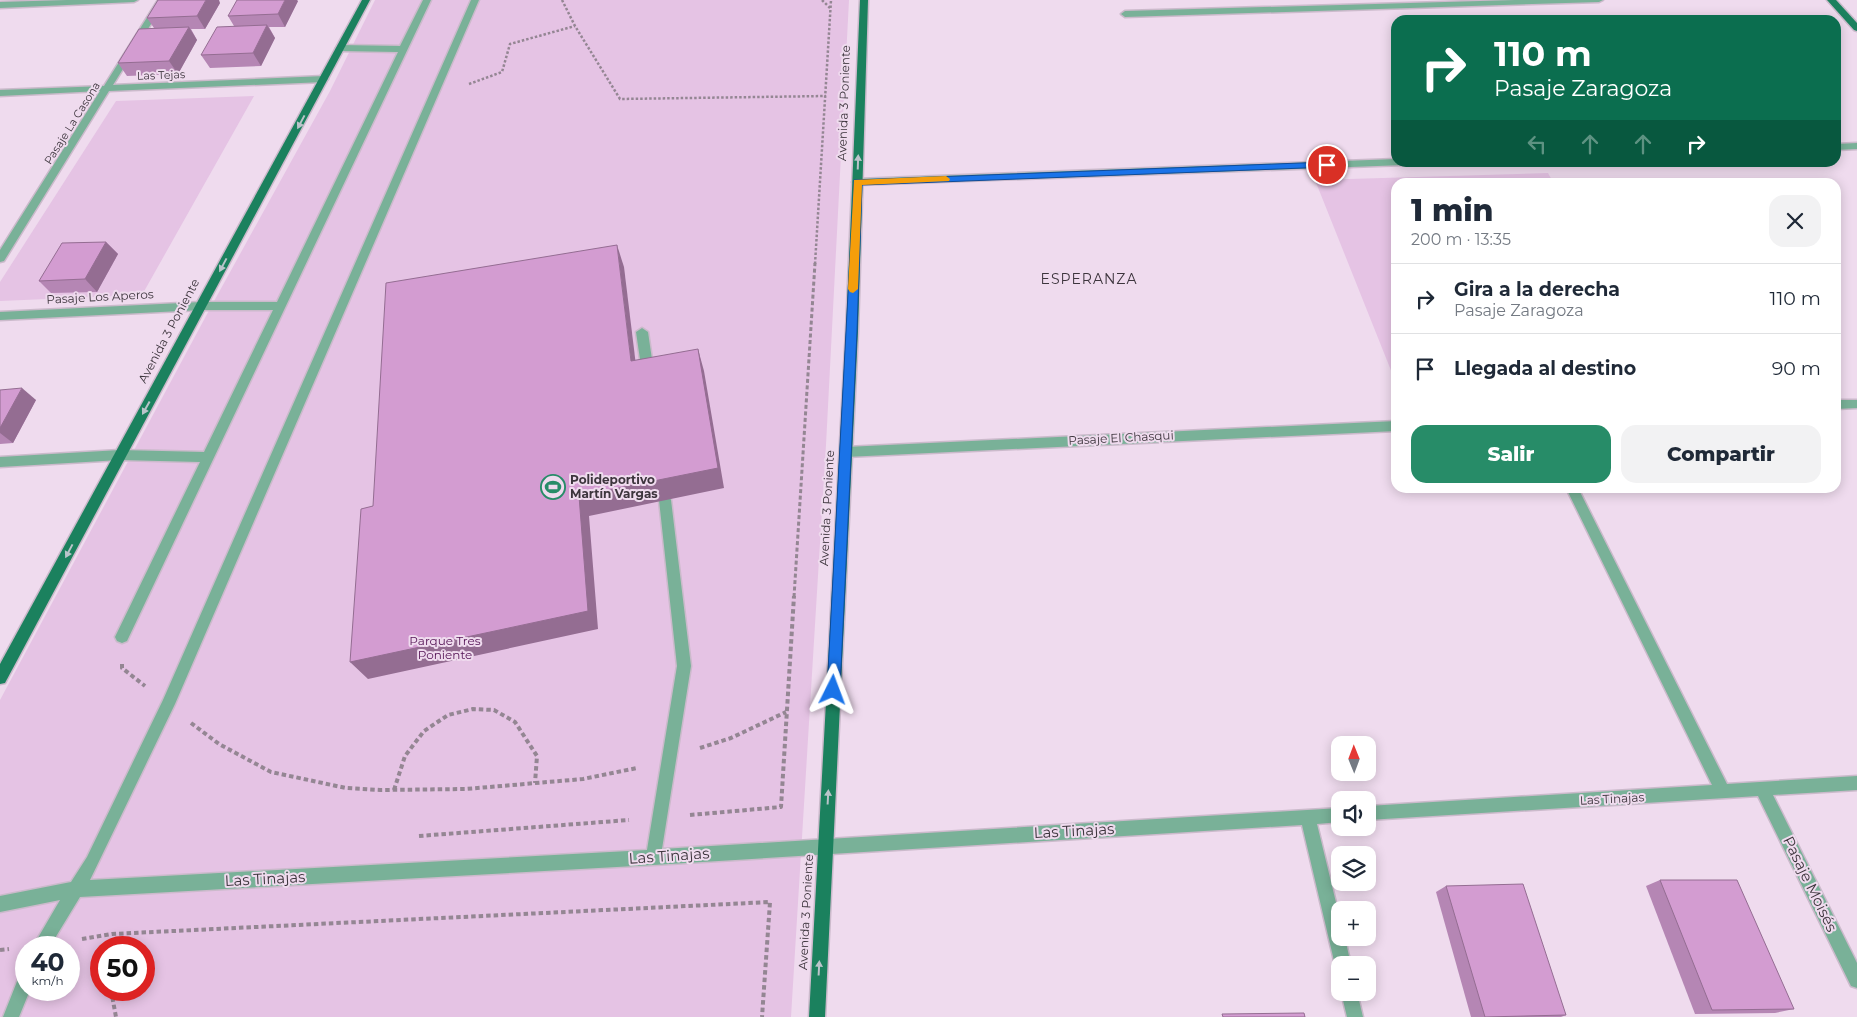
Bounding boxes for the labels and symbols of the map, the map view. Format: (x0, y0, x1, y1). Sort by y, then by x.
street label: Avenida 3 Poniente (834, 45, 853, 161)
street label: Las Tejas (137, 67, 186, 83)
street label: Pasaje La Casona (41, 79, 103, 167)
one-way arrow (296, 115, 305, 129)
pin (1306, 144, 1348, 186)
one-way arrow (854, 154, 862, 170)
one-way arrow (219, 258, 227, 272)
district label: ESPERANZA (1041, 270, 1137, 288)
street label: Avenida 3 Poniente (135, 276, 202, 386)
street label: Pasaje Los Aperos (46, 286, 154, 307)
one-way arrow (142, 401, 150, 415)
street label: Pasaje El Chasqui (1068, 427, 1174, 448)
street label: Avenida 3 Poniente (816, 450, 837, 566)
place label: Polideportivo Martín Vargas (570, 472, 658, 501)
sports icon: Polideportivo Martín Vargas (540, 474, 566, 500)
one-way arrow (64, 544, 73, 558)
park label: Parque Tres Poniente (409, 633, 481, 662)
position arrow (806, 663, 858, 715)
north arrow (1331, 736, 1376, 781)
one-way arrow (824, 788, 832, 804)
street label: Las Tinajas (1579, 789, 1645, 808)
street label: Las Tinajas (1033, 819, 1115, 842)
street label: Pasaje Moisés (1779, 833, 1842, 935)
street label: Las Tinajas (628, 843, 710, 868)
street label: Avenida 3 Poniente (795, 854, 816, 970)
street label: Las Tinajas (224, 867, 306, 890)
speed limit sign: 50 (90, 936, 155, 1001)
one-way arrow (816, 960, 824, 976)

